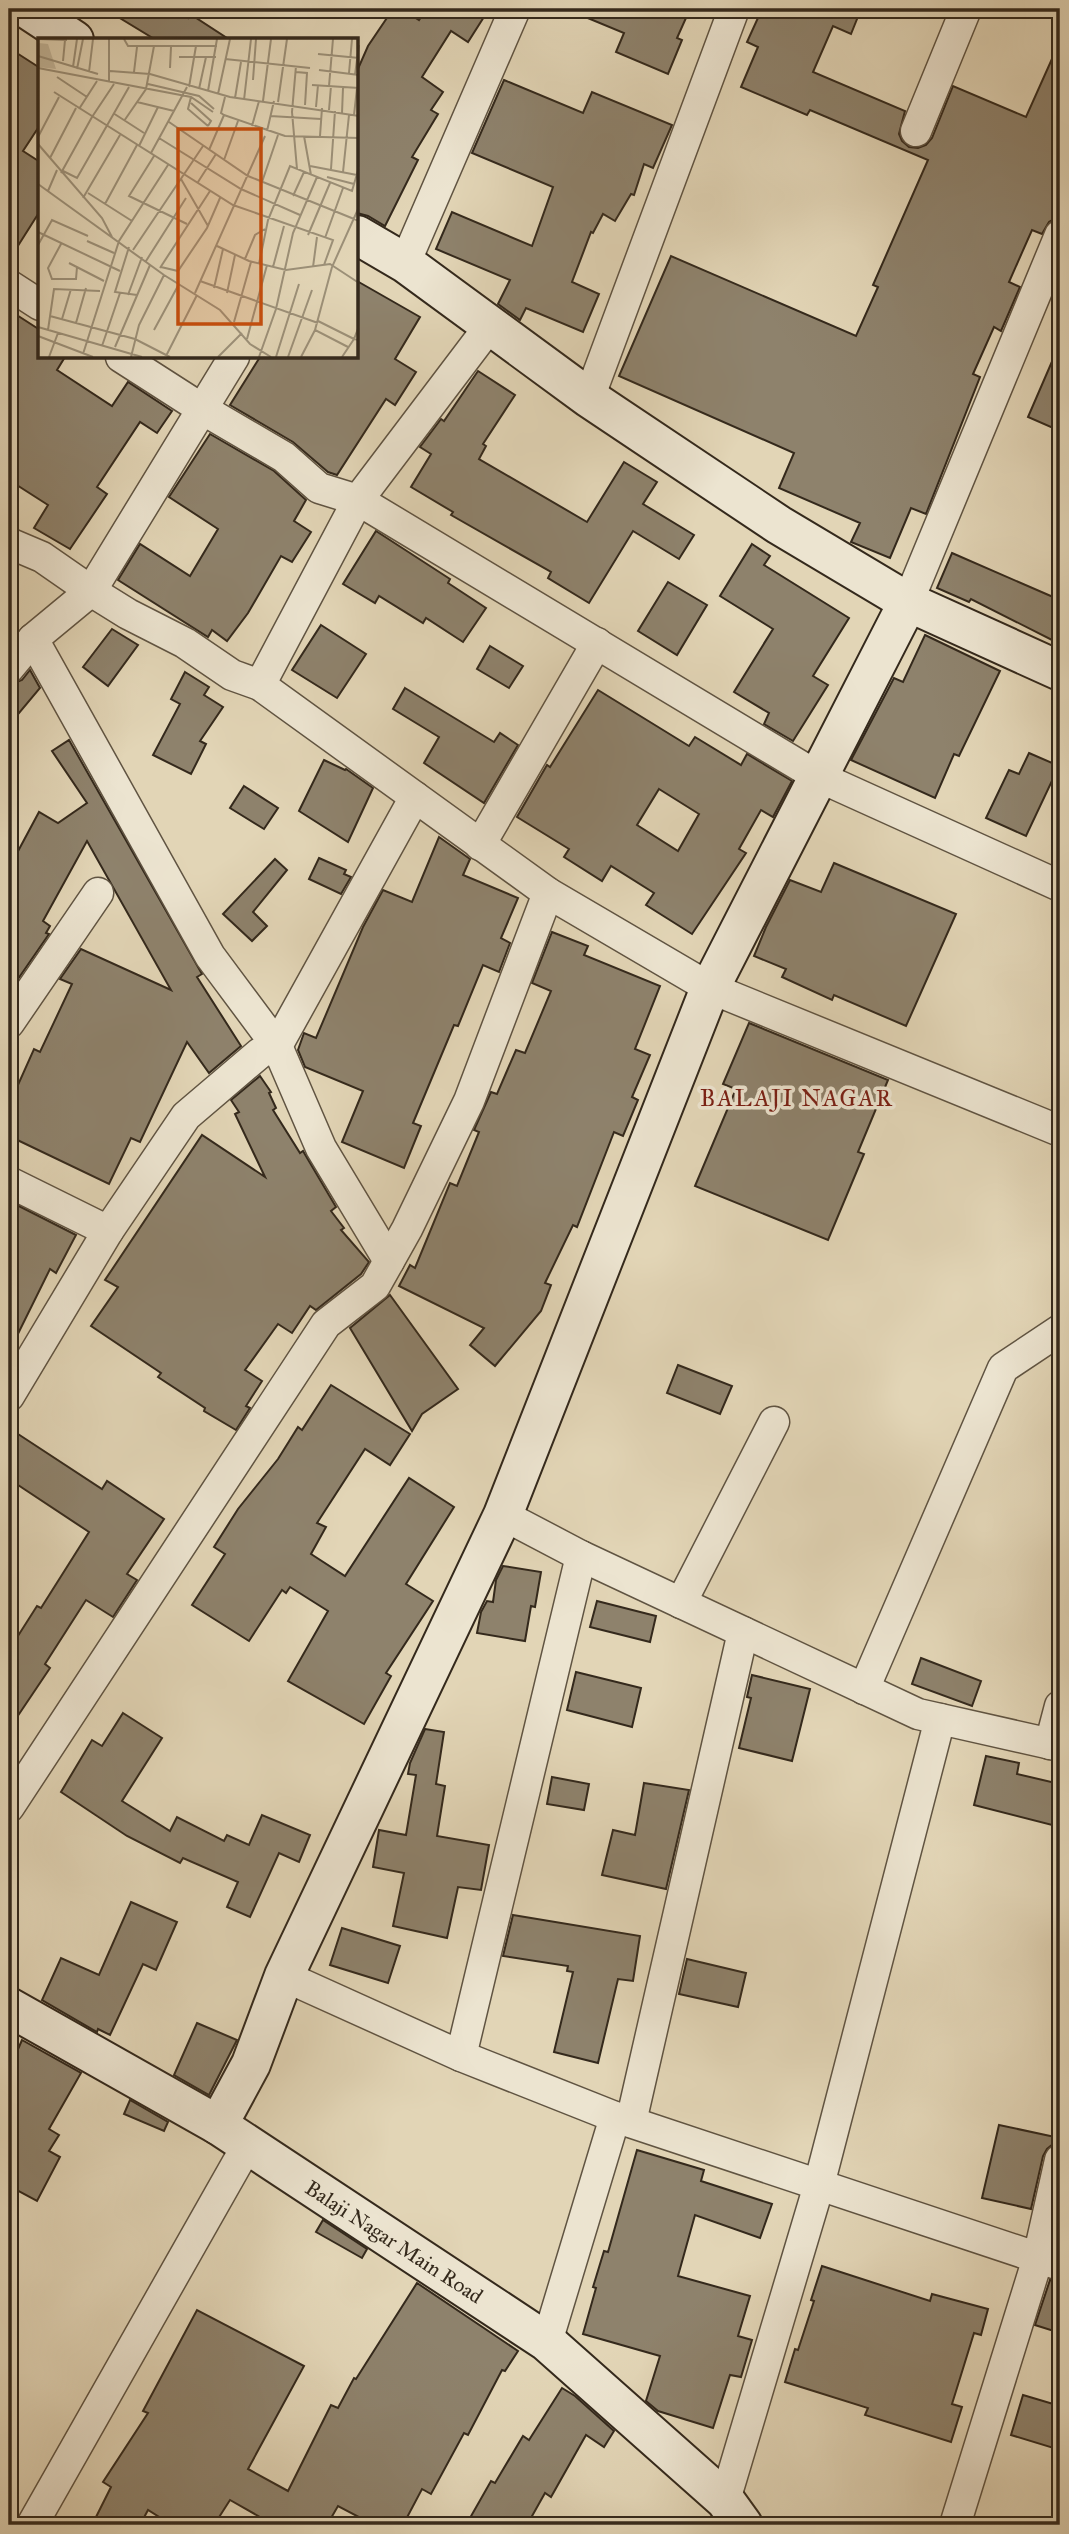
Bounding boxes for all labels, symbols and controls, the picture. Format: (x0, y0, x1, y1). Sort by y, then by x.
inset map (38, 38, 359, 359)
district label: BALAJI NAGAR (700, 1084, 894, 1112)
street label: Balaji Nagar Main Road (300, 2175, 488, 2309)

